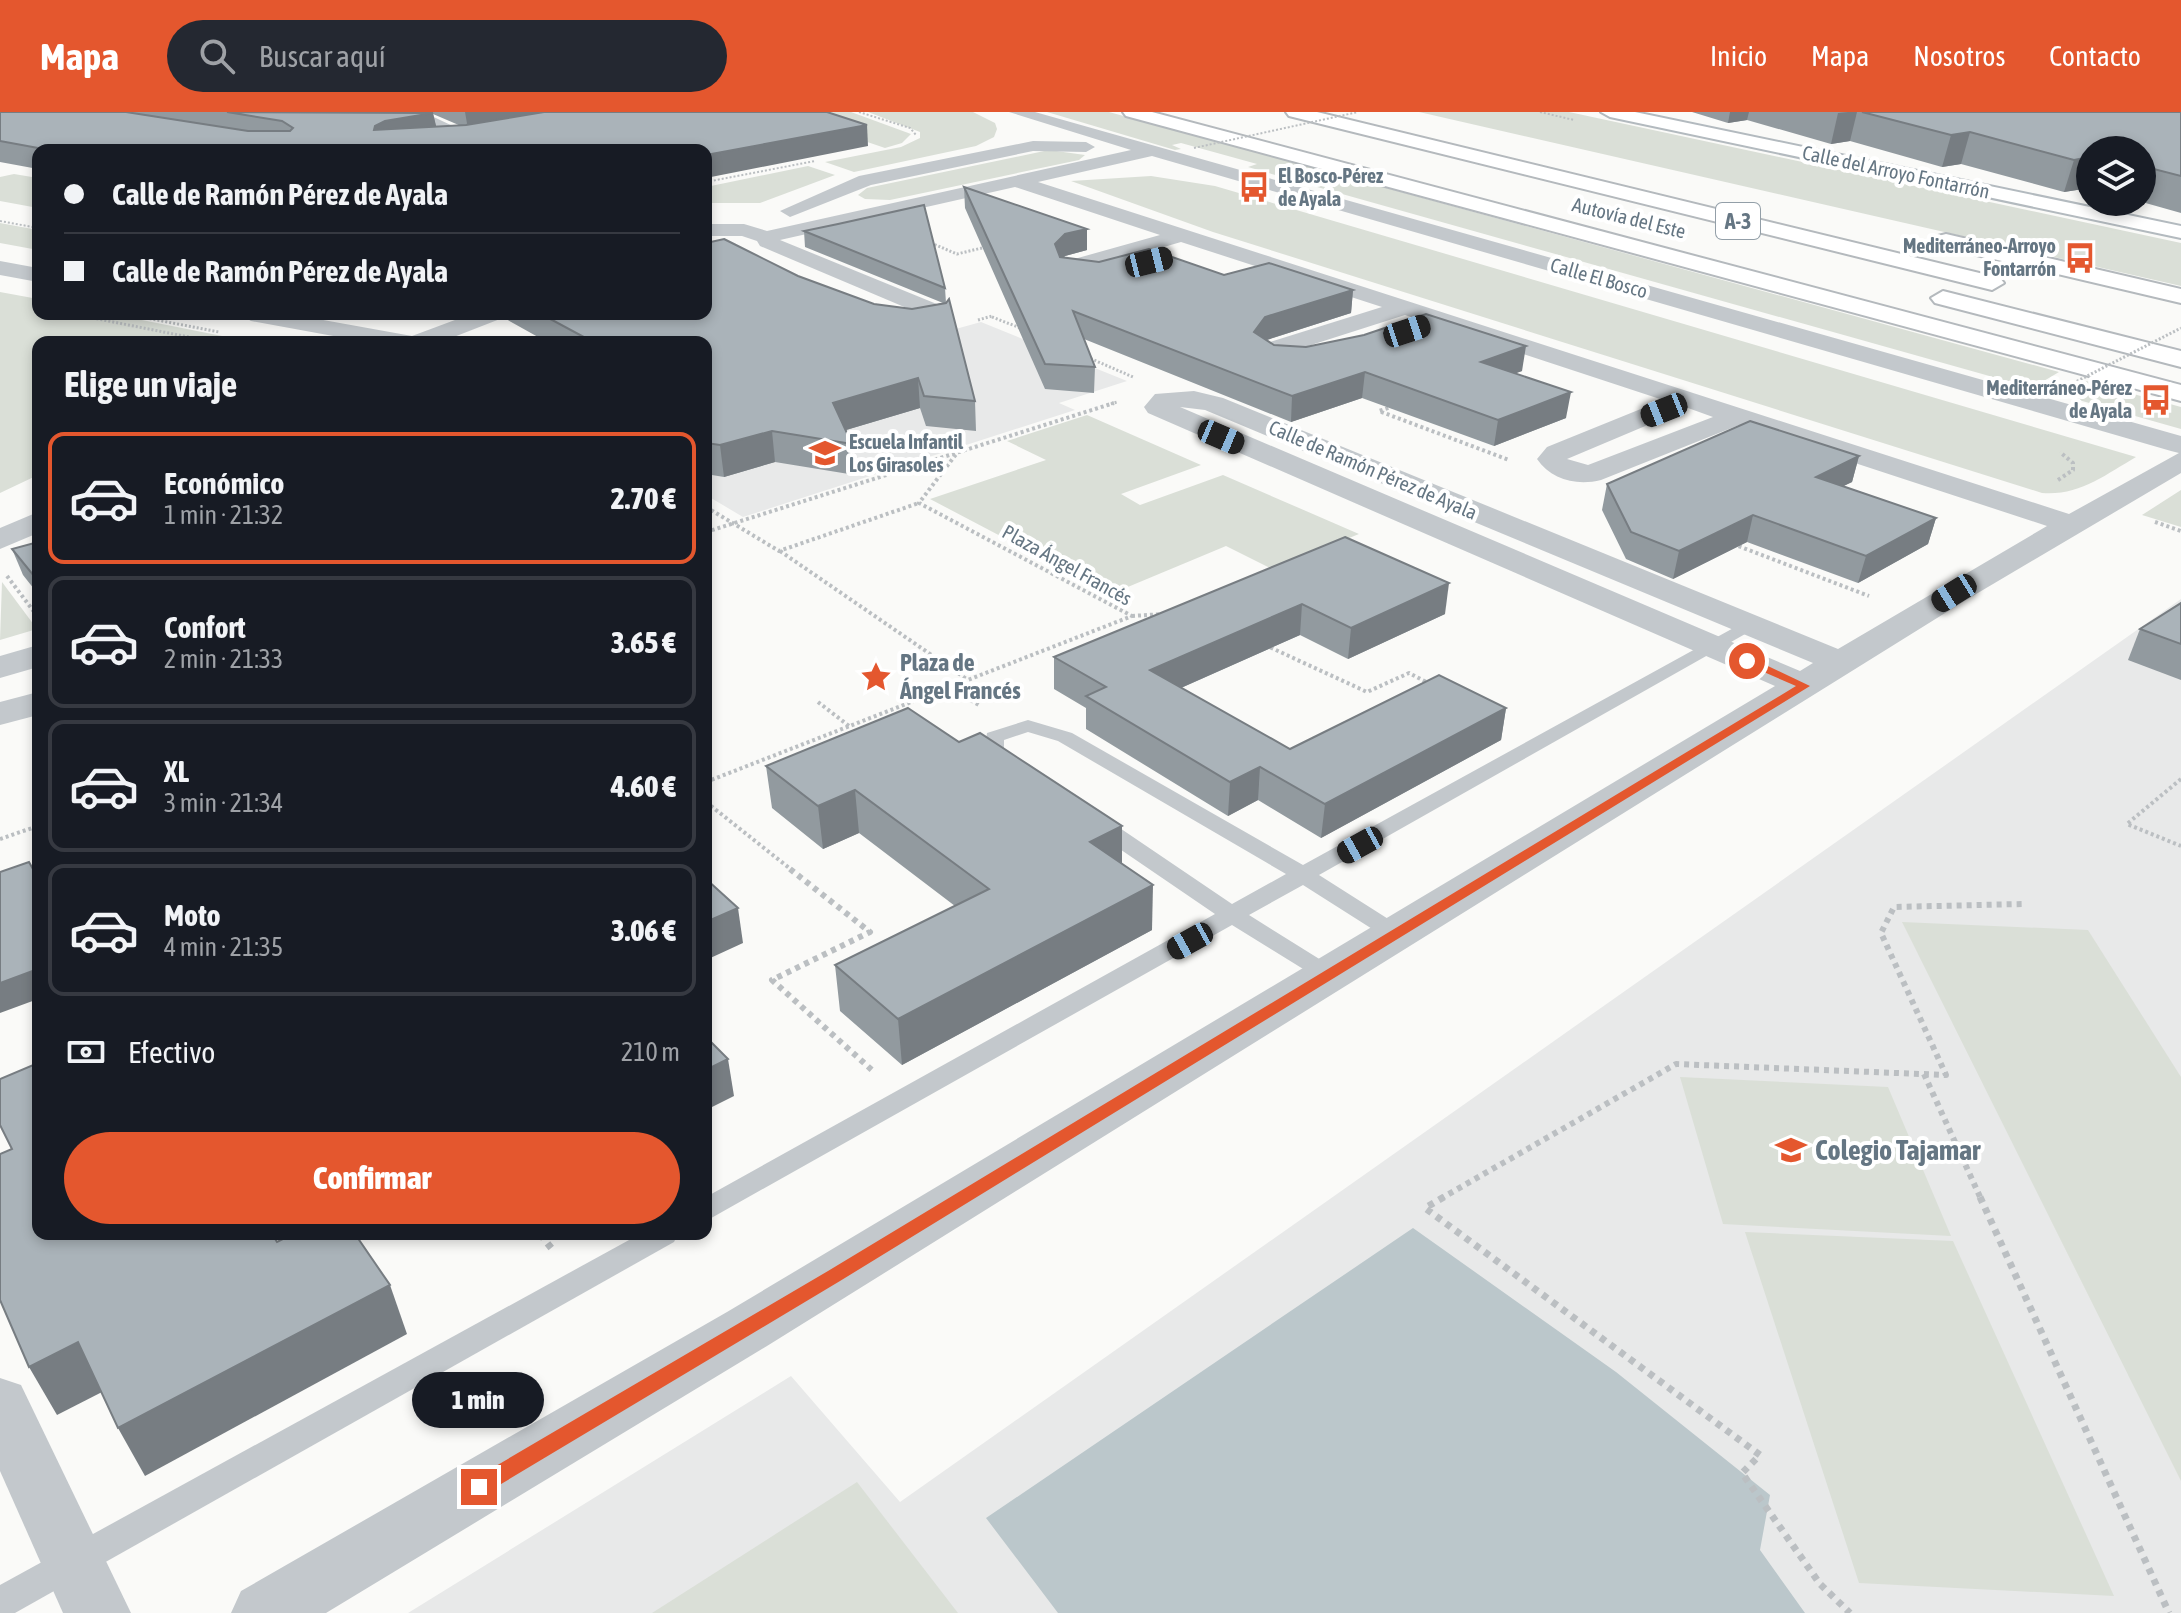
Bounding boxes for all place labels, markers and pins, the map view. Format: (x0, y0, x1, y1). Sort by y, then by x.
place label: El Bosco-Pérez de Ayala (1278, 164, 1384, 210)
bus stop icon: El Bosco-Pérez de Ayala (1237, 170, 1271, 204)
place label: Mediterráneo-Arroyo Fontarrón (1903, 234, 2056, 280)
bus stop icon: Mediterráneo-Arroyo Fontarrón (2063, 241, 2097, 275)
place label: Mediterráneo-Pérez de Ayala (1986, 376, 2133, 422)
bus stop icon: Mediterráneo-Pérez de Ayala (2139, 383, 2173, 417)
place label: Escuela Infantil Los Girasoles (849, 430, 964, 476)
school or university icon: Escuela Infantil Los Girasoles (808, 436, 842, 470)
place label: Plaza de Ángel Francés (899, 649, 1021, 704)
place icon: Plaza de Ángel Francés (859, 660, 893, 694)
school or university icon: Colegio Tajamar (1774, 1133, 1808, 1167)
place label: Colegio Tajamar (1815, 1134, 1981, 1166)

